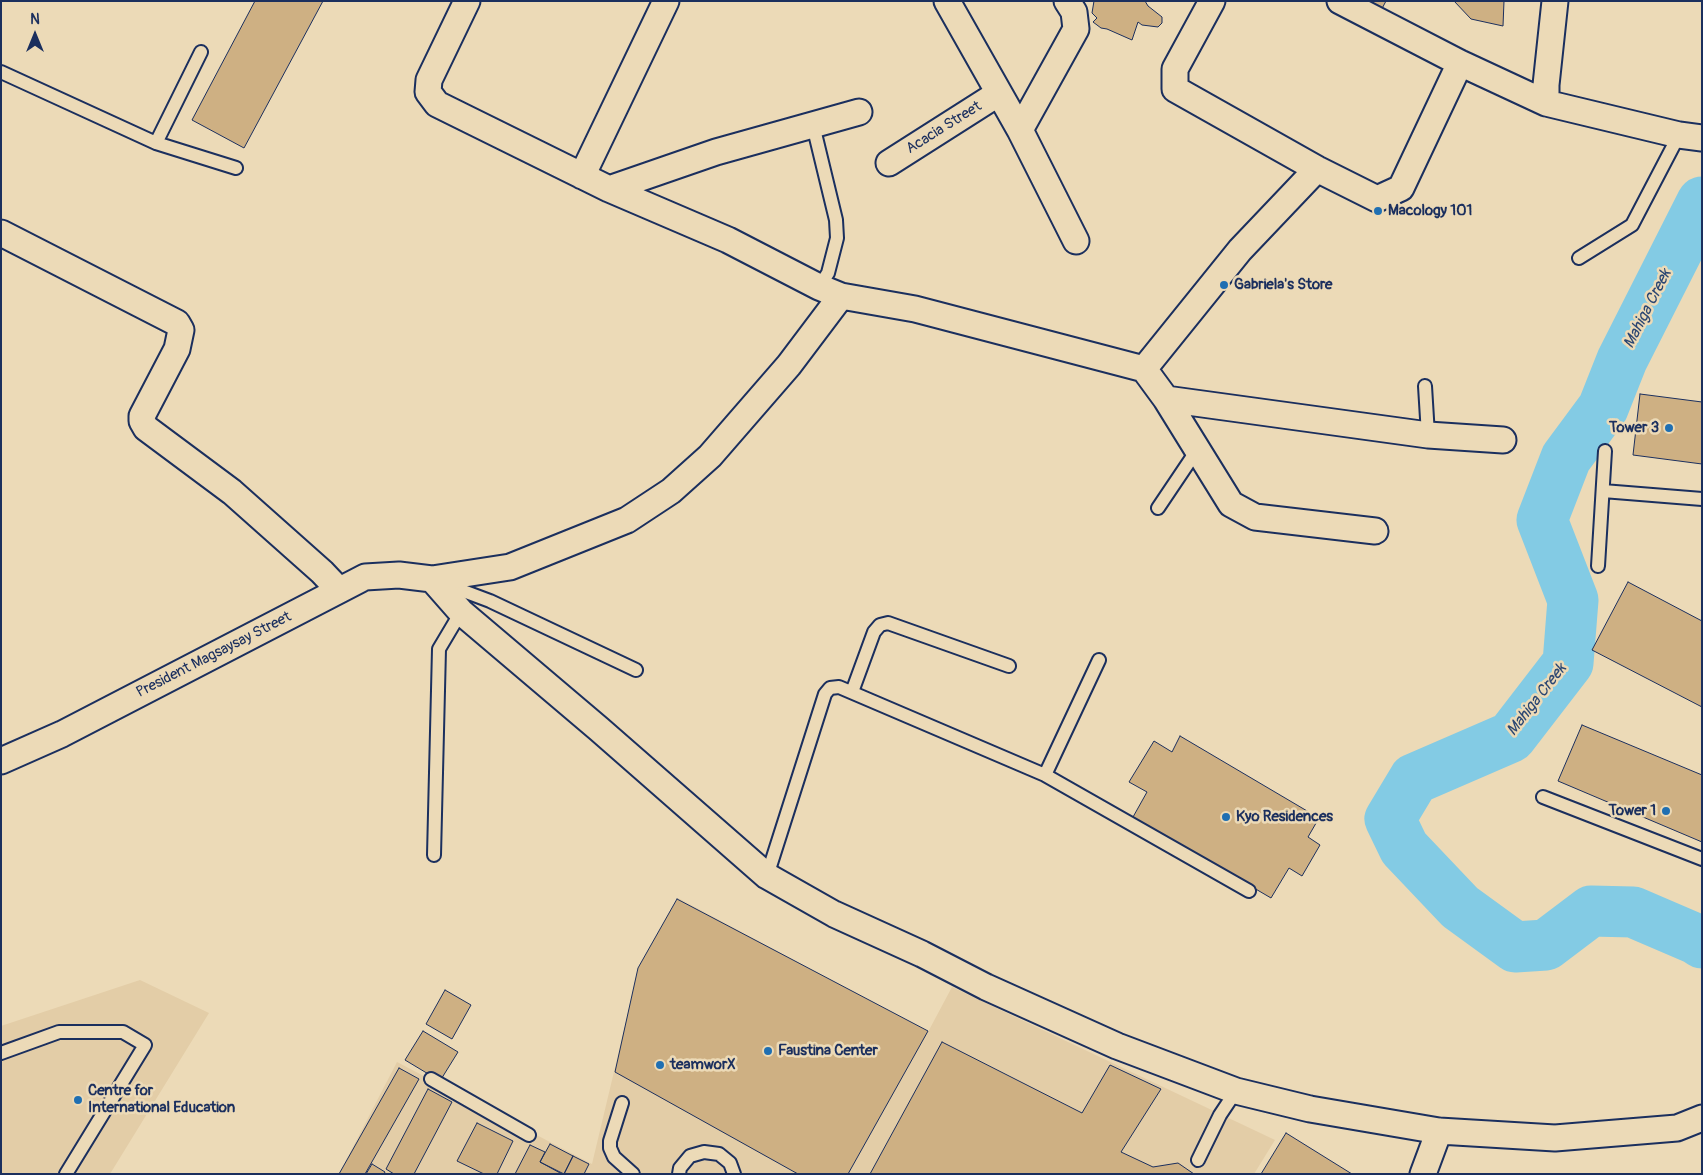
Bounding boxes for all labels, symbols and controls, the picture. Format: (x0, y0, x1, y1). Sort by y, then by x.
north arrow (10, 10, 60, 60)
text: N (30, 11, 40, 28)
street label: Acacia Street (903, 98, 985, 158)
place label: Macology 101 (1388, 202, 1472, 220)
marker: Macology 101 (1372, 205, 1384, 217)
water label: Mahiga Creek (1620, 266, 1676, 352)
place label: Gabriela's Store (1234, 276, 1332, 294)
marker: Gabriela's Store (1218, 279, 1230, 291)
place label: Tower 3 (1609, 419, 1659, 437)
marker: Tower 3 (1663, 422, 1675, 434)
street label: President Magsaysay Street (134, 608, 294, 702)
water label: Mahiga Creek (1503, 660, 1571, 740)
place label: Tower 1 (1608, 802, 1656, 820)
marker: Tower 1 (1660, 805, 1672, 817)
place label: Kyo Residences (1236, 808, 1333, 826)
marker: Kyo Residences (1220, 811, 1232, 823)
place label: Faustina Center (778, 1042, 878, 1060)
marker: Faustina Center (762, 1045, 774, 1057)
place label: teamworX (670, 1056, 736, 1074)
marker: teamworX (654, 1059, 666, 1071)
place label: Centre for International Education (88, 1082, 235, 1117)
marker: Centre for International Education (72, 1094, 84, 1106)

